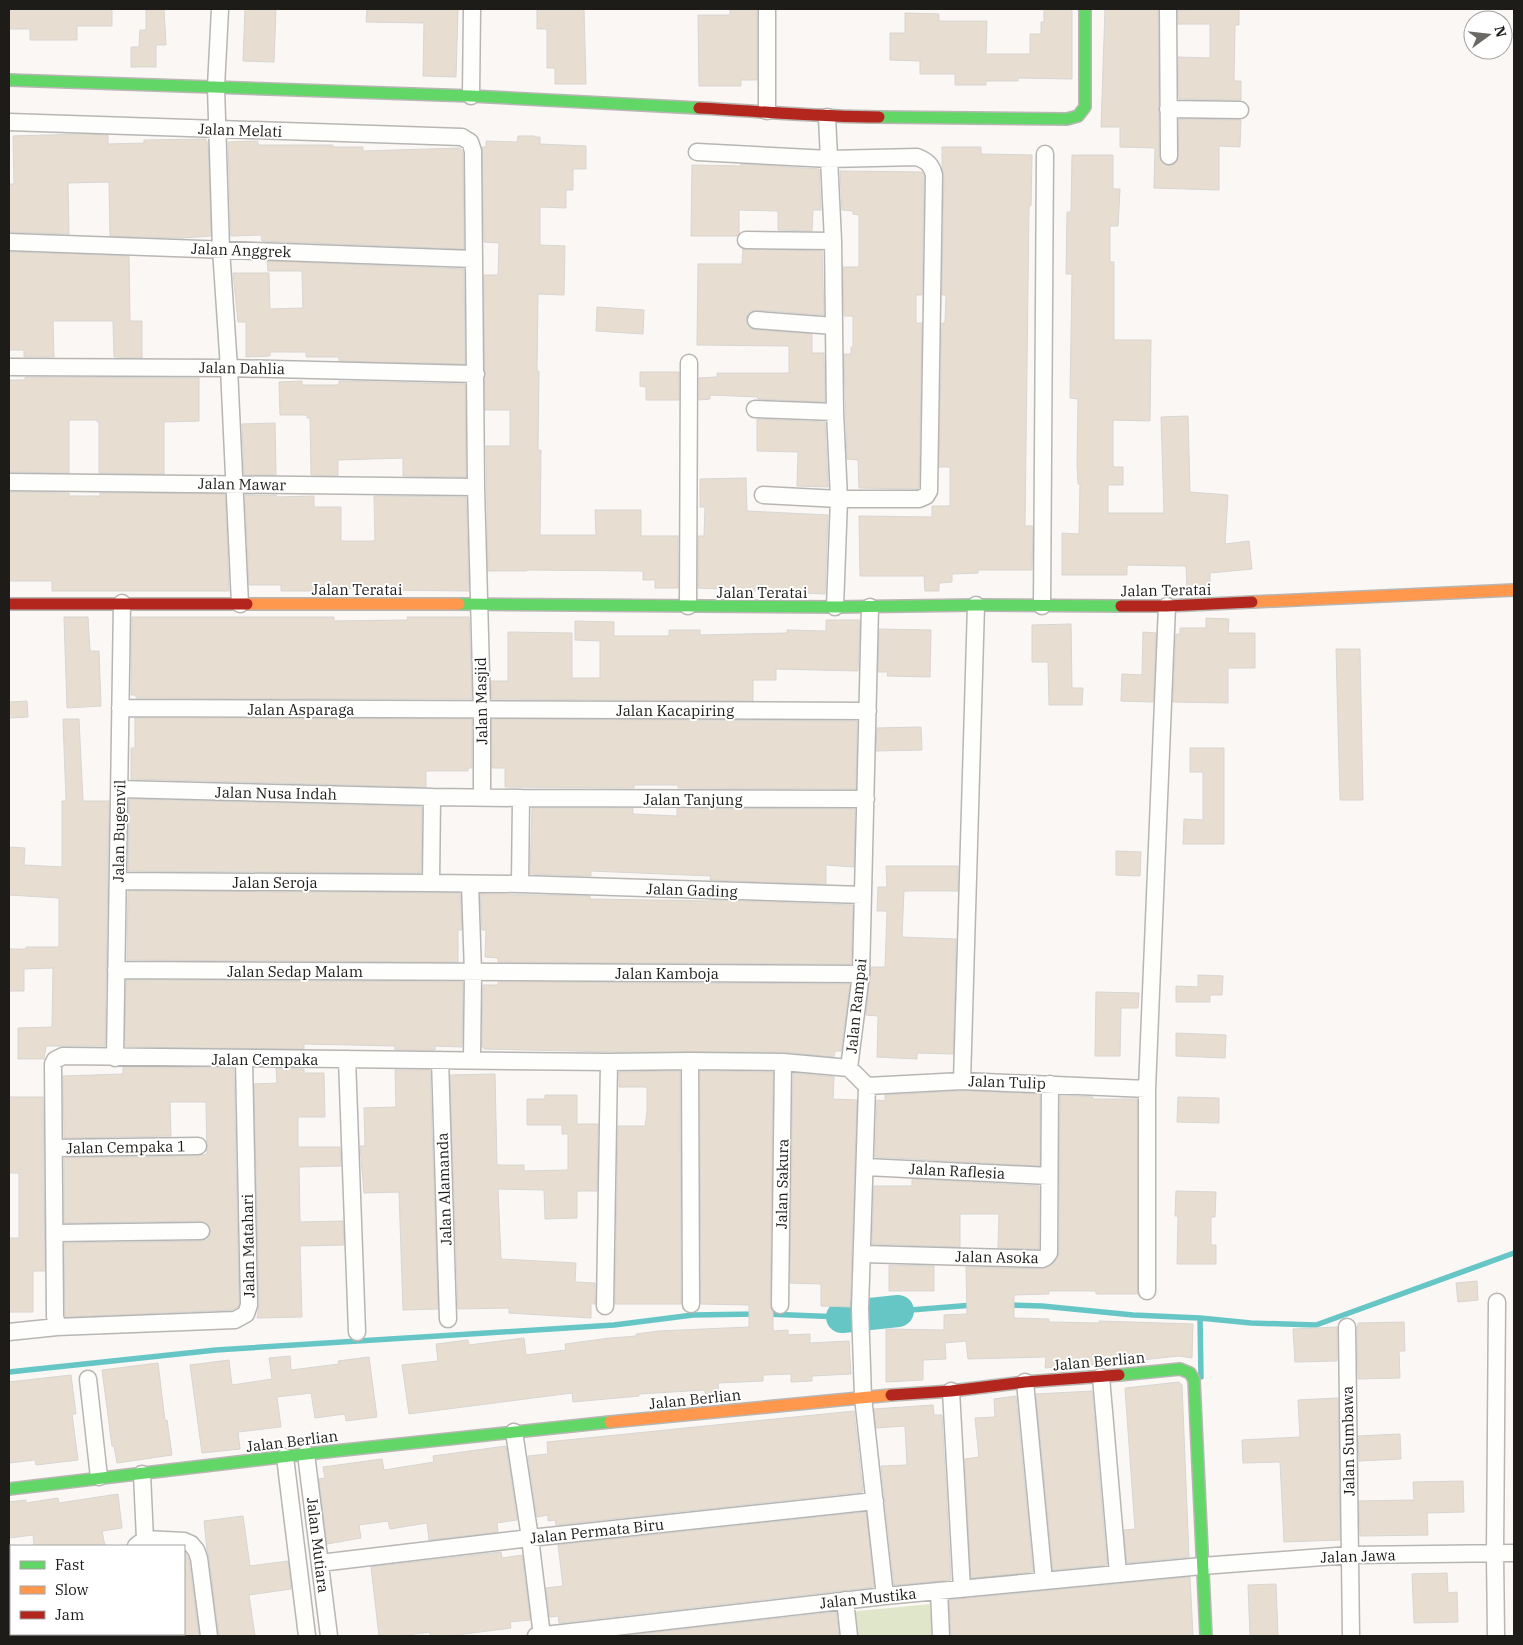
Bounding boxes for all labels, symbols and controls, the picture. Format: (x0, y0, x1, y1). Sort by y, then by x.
north arrow (1463, 10, 1513, 60)
text: N (1490, 24, 1511, 39)
street label: Jalan Melati (197, 119, 283, 141)
street label: Jalan Anggrek (191, 239, 292, 261)
street label: Jalan Dahlia (199, 358, 285, 378)
street label: Jalan Mawar (198, 474, 287, 494)
street label: Jalan Teratai (312, 580, 403, 599)
street label: Jalan Teratai (1120, 580, 1212, 600)
street label: Jalan Teratai (717, 583, 808, 602)
street label: Jalan Masjid (471, 657, 491, 745)
street label: Jalan Asparaga (248, 700, 354, 719)
street label: Jalan Kacapiring (616, 701, 734, 720)
street label: Jalan Bugenvil (109, 780, 129, 882)
street label: Jalan Nusa Indah (215, 782, 337, 804)
street label: Jalan Tanjung (643, 790, 743, 809)
street label: Jalan Seroja (232, 873, 318, 892)
street label: Jalan Gading (646, 879, 738, 901)
street label: Jalan Rampai (842, 957, 870, 1055)
street label: Jalan Sedap Malam (227, 962, 363, 981)
street label: Jalan Kamboja (615, 964, 719, 983)
street label: Jalan Cempaka (211, 1050, 319, 1069)
street label: Jalan Tulip (968, 1071, 1046, 1093)
street label: Jalan Alamanda (433, 1132, 455, 1246)
street label: Jalan Cempaka 1 (66, 1136, 186, 1158)
street label: Jalan Sakura (772, 1139, 792, 1229)
street label: Jalan Raflesia (908, 1159, 1006, 1183)
street label: Jalan Matahari (238, 1193, 258, 1298)
street label: Jalan Asoka (955, 1247, 1039, 1267)
street label: Jalan Berlian (1052, 1347, 1146, 1374)
street label: Jalan Berlian (648, 1385, 742, 1413)
street label: Jalan Sumbawa (1338, 1386, 1358, 1496)
street label: Jalan Berlian (245, 1426, 339, 1456)
street label: Jalan Mutiara (303, 1496, 333, 1594)
street label: Jalan Permata Biru (529, 1515, 665, 1547)
legend (10, 1545, 185, 1635)
street label: Jalan Jawa (1320, 1545, 1396, 1567)
text: Fast (55, 1555, 85, 1574)
text: Slow (55, 1580, 89, 1599)
street label: Jalan Mustika (819, 1583, 917, 1613)
text: Jam (55, 1605, 84, 1624)

